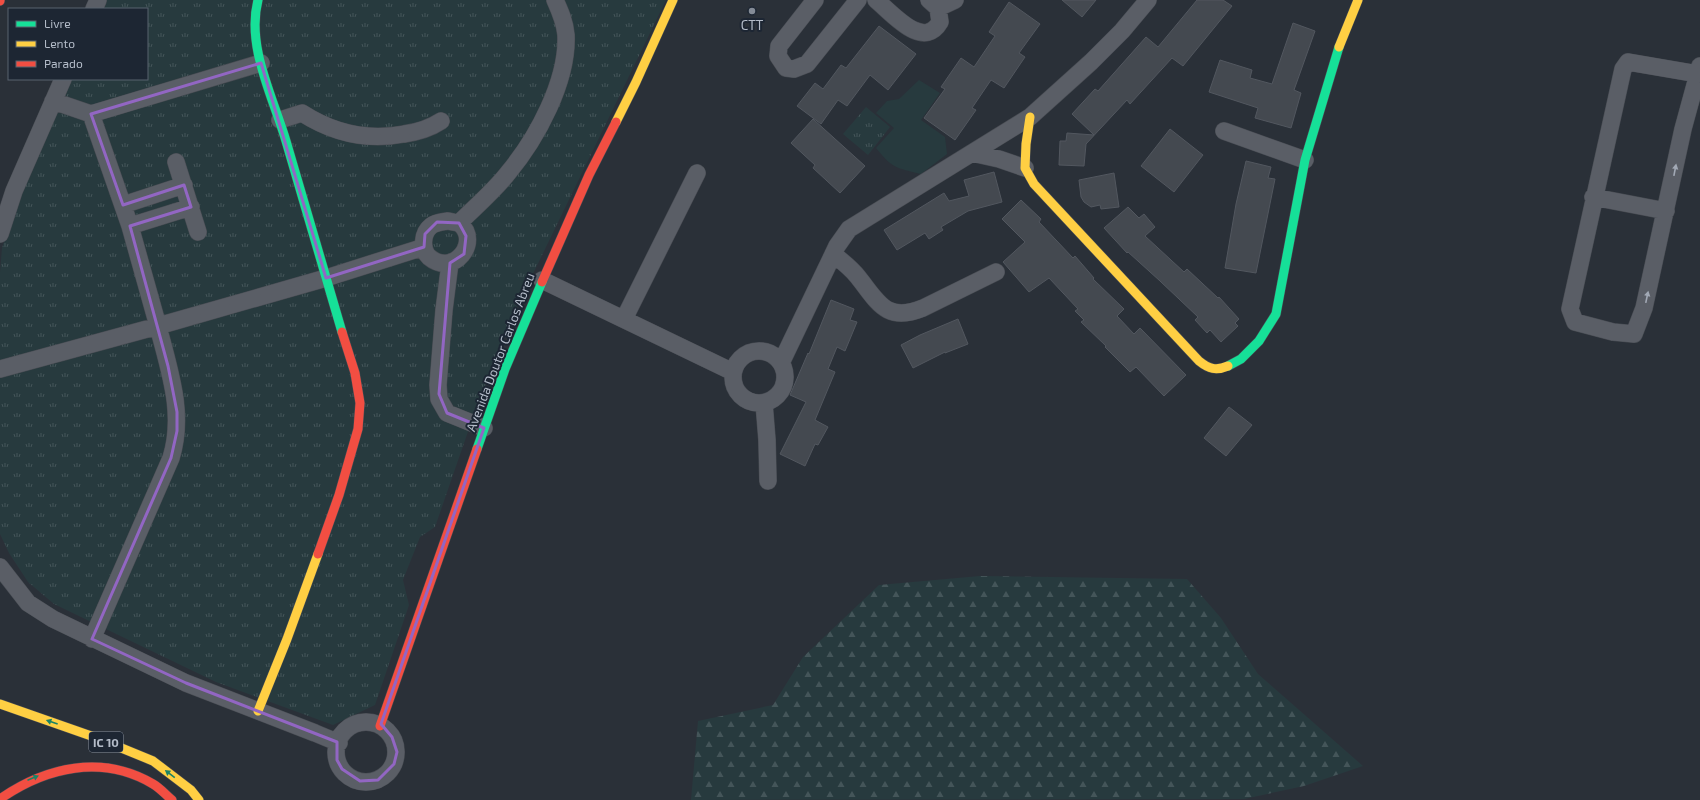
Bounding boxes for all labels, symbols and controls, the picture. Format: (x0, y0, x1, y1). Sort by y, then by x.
marker: CTT (747, 6, 757, 16)
legend (8, 8, 148, 80)
text: Livre (44, 16, 71, 30)
place label: CTT (741, 17, 764, 33)
text: Lento (44, 36, 75, 50)
text: Parado (44, 56, 83, 70)
one-way arrow (1672, 164, 1678, 176)
street label: Avenida Doutor Carlos Abreu (462, 270, 538, 434)
one-way arrow (1644, 290, 1650, 303)
one-way arrow (45, 719, 57, 725)
road number: IC 10 (89, 732, 123, 752)
one-way arrow (165, 770, 176, 778)
one-way arrow (27, 775, 39, 781)

